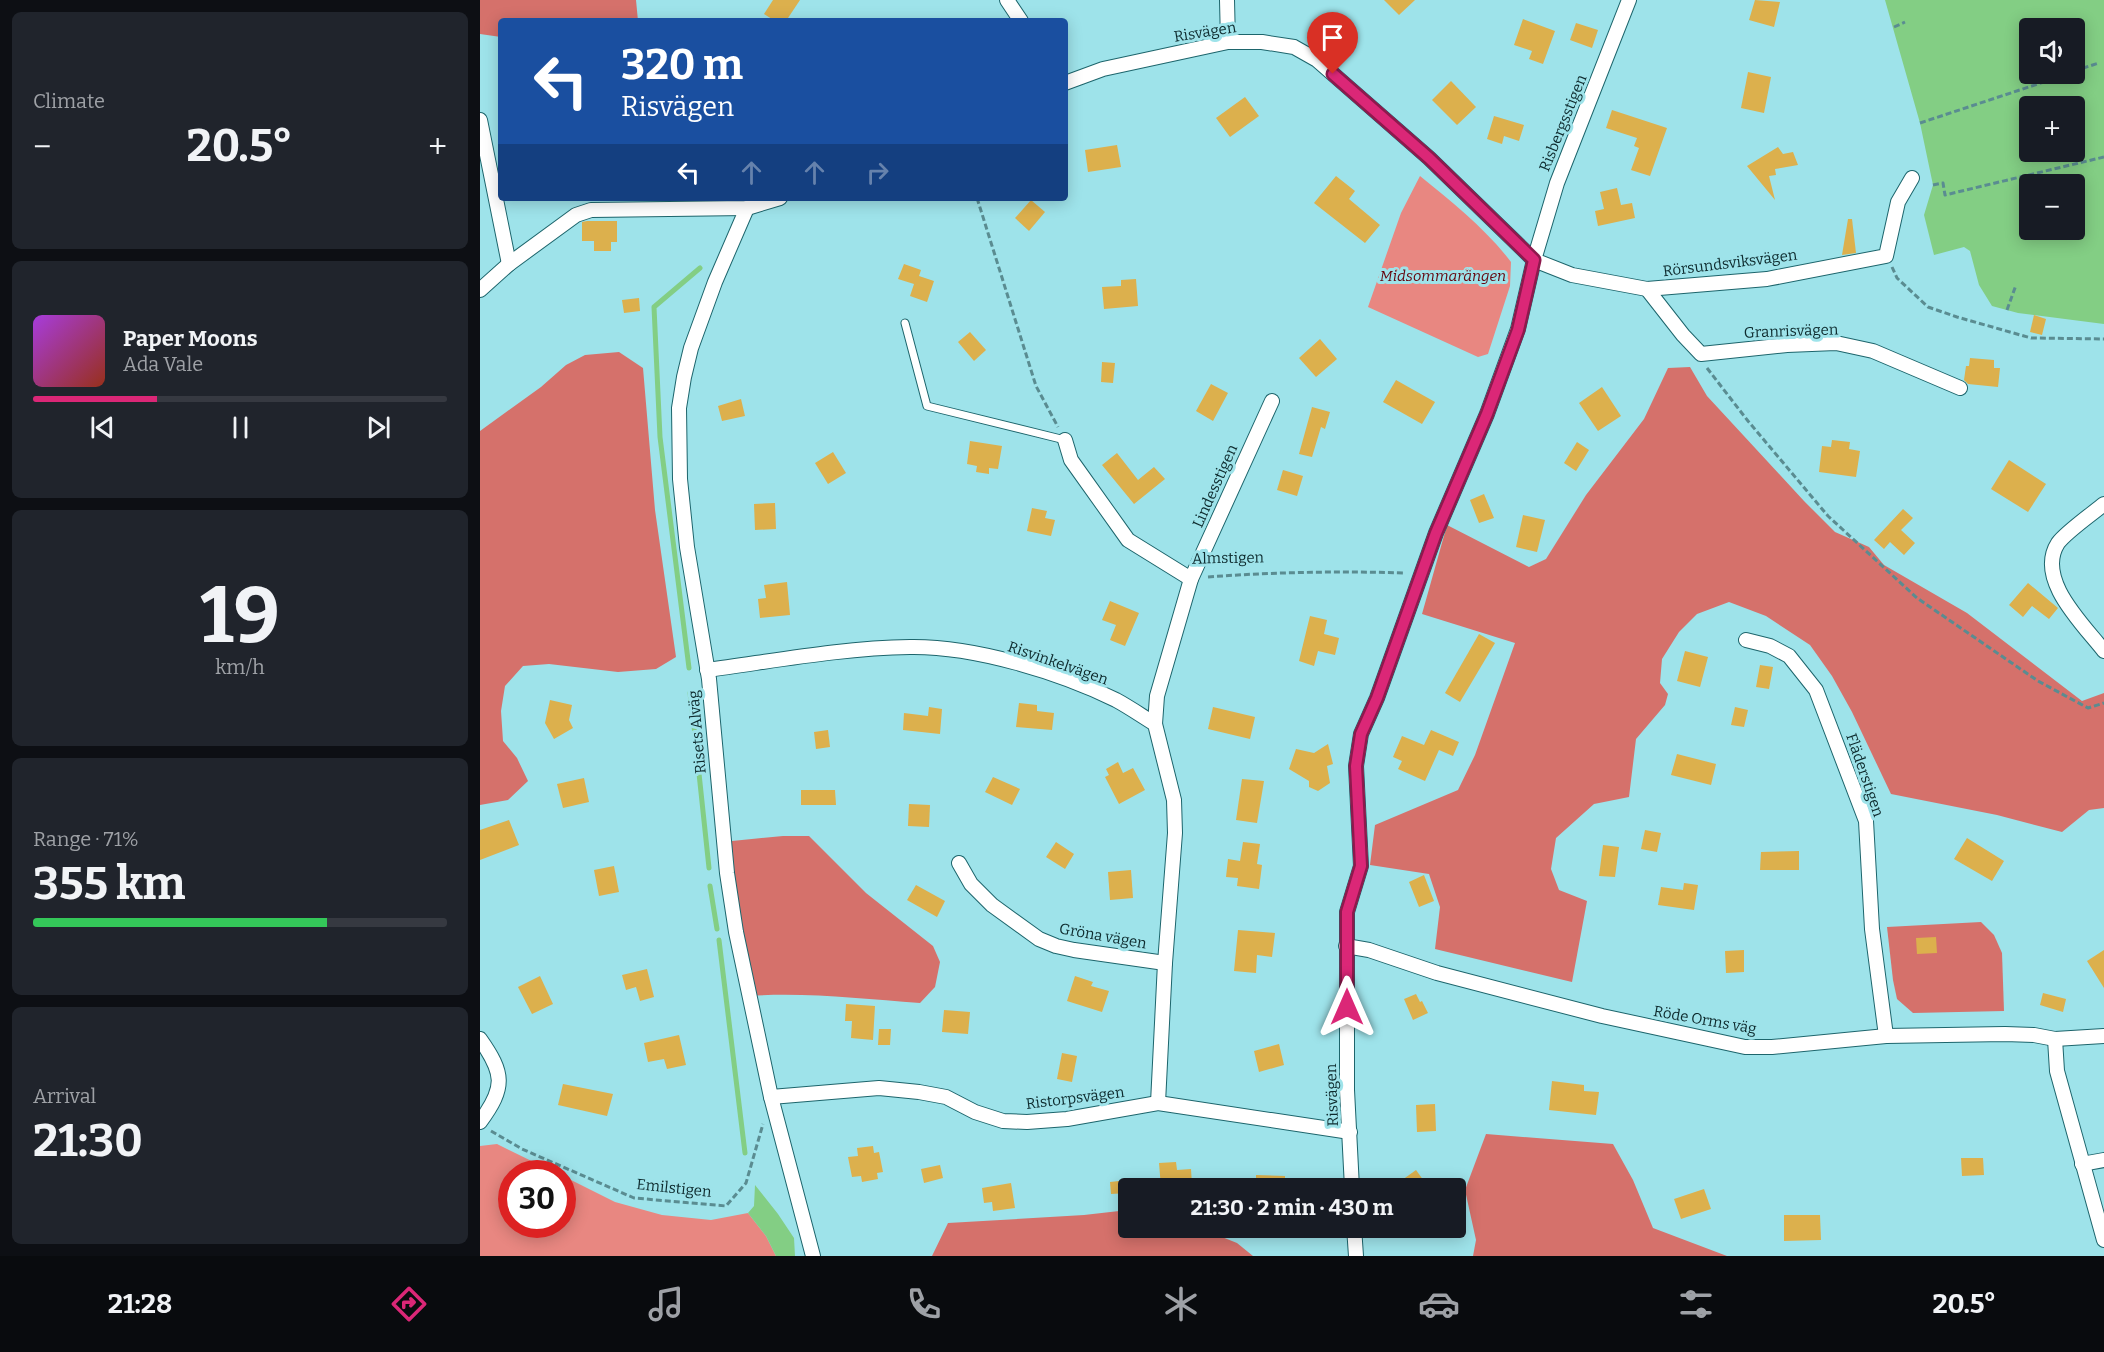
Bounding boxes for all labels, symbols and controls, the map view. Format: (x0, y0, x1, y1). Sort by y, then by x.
pin (1307, 12, 1358, 74)
street label: Risvägen (1173, 18, 1238, 46)
map controls (2019, 18, 2085, 240)
button: sound (2019, 18, 2085, 84)
icon: arrive (1316, 21, 1349, 54)
text: 320 m (621, 40, 743, 90)
icon: left (522, 42, 600, 120)
street label: Risbergsstigen (1535, 71, 1591, 174)
text: Climate (33, 89, 105, 113)
text: Risvägen (621, 91, 734, 123)
button: + (2019, 96, 2085, 162)
text: 20.5° (187, 119, 293, 173)
text: − (33, 127, 51, 167)
text: + (428, 127, 447, 167)
icon: left (672, 156, 705, 189)
icon: ahead (735, 156, 768, 189)
icon: ahead (798, 156, 831, 189)
icon: right (861, 156, 894, 189)
button: − (2019, 174, 2085, 240)
street label: Rörsundsviksvägen (1662, 246, 1799, 280)
park label: Midsommarängen (1380, 267, 1506, 285)
street label: Granrisvägen (1743, 320, 1839, 342)
text: Paper Moons (123, 325, 258, 352)
text: Ada Vale (123, 352, 203, 376)
icon: previous (86, 411, 119, 444)
icon: pause (224, 411, 257, 444)
icon: next (362, 411, 395, 444)
street label: Lindesstigen (1189, 441, 1242, 530)
street label: Almstigen (1192, 548, 1265, 568)
text: 19 (200, 569, 280, 663)
street label: Risvinkelvägen (1006, 637, 1111, 689)
text: km/h (215, 655, 265, 679)
street label: Risets Alväg (684, 690, 710, 774)
street label: Fläderstigen (1842, 731, 1888, 820)
text: Range · 71% (33, 827, 139, 851)
text: 355 km (33, 857, 185, 911)
street label: Gröna vägen (1058, 919, 1149, 953)
position arrow (1315, 975, 1379, 1039)
street label: Röde Orms väg (1652, 1002, 1758, 1038)
street label: Risvägen (1322, 1063, 1342, 1127)
street label: Ristorpsvägen (1025, 1083, 1126, 1113)
text: Arrival (33, 1084, 96, 1108)
text: 21:30 (33, 1114, 143, 1168)
speed limit sign: 30 (498, 1160, 576, 1238)
street label: Emilstigen (636, 1175, 713, 1201)
text: 21:30 · 2 min · 430 m (1190, 1194, 1394, 1221)
icon: directions (388, 1283, 430, 1325)
icon: music (645, 1283, 687, 1325)
icon: phone (903, 1283, 945, 1325)
icon: climate (1160, 1283, 1202, 1325)
icon: car (1418, 1283, 1460, 1325)
icon: filters (1675, 1283, 1717, 1325)
text: 21:28 (108, 1288, 172, 1320)
text: 20.5° (1932, 1288, 1996, 1320)

